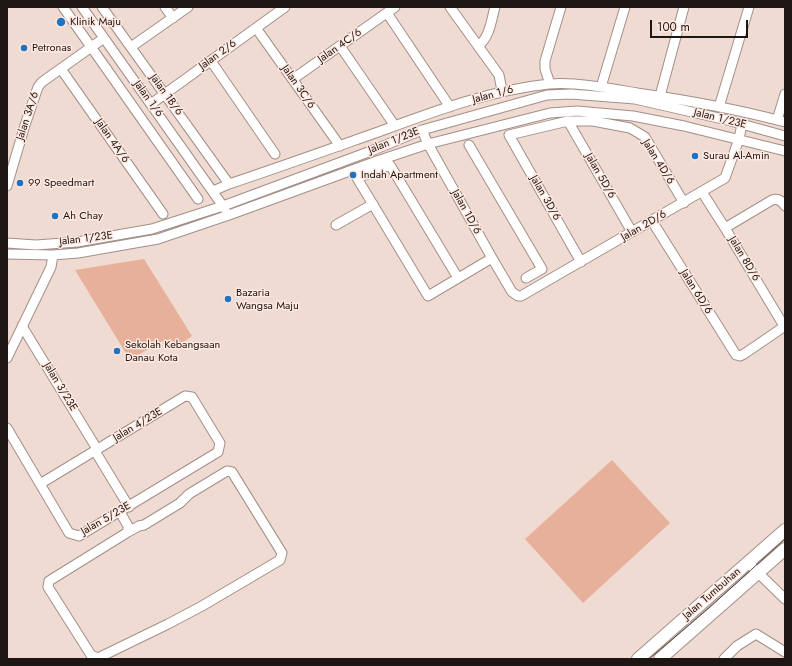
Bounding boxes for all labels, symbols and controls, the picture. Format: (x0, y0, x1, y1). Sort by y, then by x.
scale bar (652, 12, 750, 38)
place label: Klinik Maju (70, 15, 121, 29)
marker: Klinik Maju (55, 16, 67, 28)
text: 100 m (657, 18, 690, 36)
street label: Jalan 4C/6 (315, 26, 365, 66)
street label: Jalan 2/6 (197, 37, 239, 73)
place label: Petronas (32, 41, 71, 55)
marker: Petronas (19, 43, 29, 53)
street label: Jalan 3C/6 (278, 63, 318, 111)
street label: Jalan 1B/6 (147, 72, 185, 118)
street label: Jalan 1/6 (130, 78, 166, 120)
street label: Jalan 1/6 (471, 83, 515, 107)
street label: Jalan 3A/6 (14, 90, 42, 142)
street label: Jalan 1/23E (692, 106, 748, 132)
street label: Jalan 4A/6 (92, 116, 132, 166)
street label: Jalan 1/23E (367, 125, 421, 157)
street label: Jalan 4D/6 (639, 137, 677, 187)
place label: Surau Al-Amin (703, 149, 770, 163)
street label: Jalan 5D/6 (582, 151, 618, 201)
marker: Surau Al-Amin (690, 151, 700, 161)
place label: Indah Apartment (361, 168, 438, 182)
marker: Indah Apartment (348, 170, 358, 180)
street label: Jalan 3D/6 (527, 173, 563, 223)
place label: 99 Speedmart (28, 176, 94, 190)
marker: 99 Speedmart (15, 178, 25, 188)
street label: Jalan 1D/6 (448, 187, 484, 237)
street label: Jalan 2D/6 (619, 208, 669, 244)
place label: Ah Chay (63, 209, 103, 223)
marker: Ah Chay (50, 211, 60, 221)
street label: Jalan 1/23E (59, 229, 113, 249)
street label: Jalan 8D/6 (725, 234, 763, 284)
street label: Jalan 6D/6 (677, 267, 715, 317)
place label: Bazaria Wangsa Maju (236, 286, 299, 312)
marker: Bazaria Wangsa Maju (223, 294, 233, 304)
place label: Sekolah Kebangsaan Danau Kota (125, 338, 220, 364)
marker: Sekolah Kebangsaan Danau Kota (112, 346, 122, 356)
street label: Jalan 3/23E (40, 360, 80, 414)
street label: Jalan 4/23E (111, 405, 165, 445)
street label: Jalan 5/23E (79, 500, 133, 538)
street label: Jalan Tumbuhan (680, 565, 744, 623)

